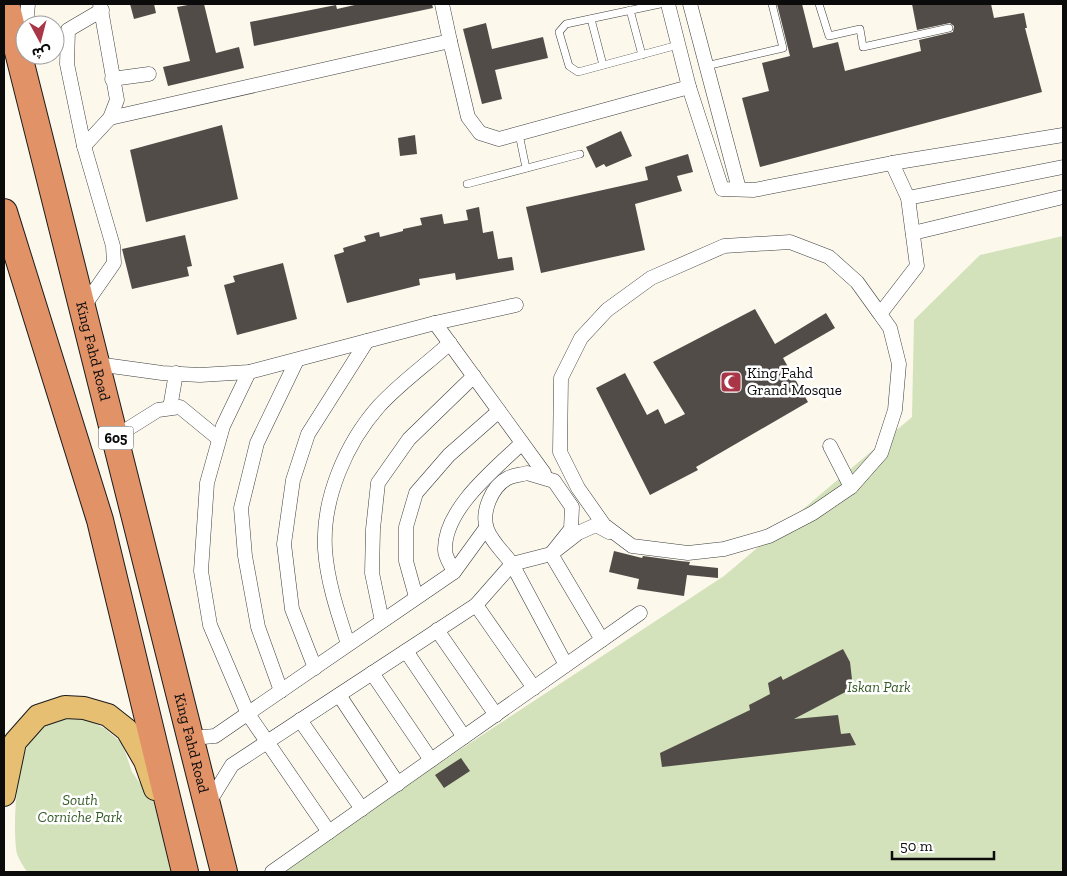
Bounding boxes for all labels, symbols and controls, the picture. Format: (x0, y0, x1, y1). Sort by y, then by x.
north arrow (15, 15, 65, 65)
text: ش (31, 43, 52, 62)
street label: King Fahd Road (72, 300, 115, 404)
place label: King Fahd Grand Mosque (747, 364, 842, 399)
mosque icon: King Fahd Grand Mosque (719, 370, 743, 394)
road number: 605 (98, 426, 134, 449)
park label: Iskan Park (847, 678, 911, 696)
street label: King Fahd Road (170, 691, 213, 795)
park label: South Corniche Park (37, 791, 123, 826)
scale bar (892, 828, 994, 860)
text: 50 m (900, 837, 933, 855)

